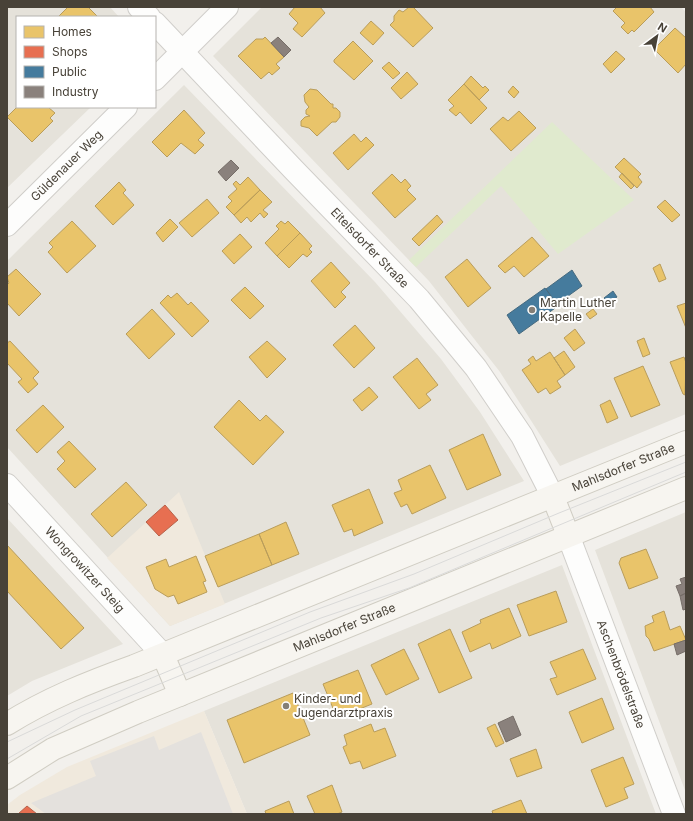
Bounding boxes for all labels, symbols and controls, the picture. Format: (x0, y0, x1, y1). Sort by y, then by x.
legend (16, 16, 156, 108)
north arrow (637, 16, 677, 56)
text: N (655, 19, 670, 36)
text: Homes (52, 24, 92, 39)
text: Shops (52, 44, 88, 59)
text: Public (52, 64, 87, 79)
text: Industry (52, 84, 99, 99)
street label: Güldenauer Weg (27, 127, 105, 204)
street label: Eitelsdorfer Straße (328, 205, 412, 291)
place label: Martin Luther Kapelle (540, 295, 616, 324)
marker: Martin Luther Kapelle (527, 305, 537, 315)
street label: Mahlsdorfer Straße (570, 439, 677, 495)
street label: Wongrowitzer Steig (42, 523, 128, 615)
street label: Mahlsdorfer Straße (291, 600, 398, 655)
street label: Aschenbrödelstraße (594, 618, 649, 730)
place label: Kinder- und Jugendarztpraxis (294, 691, 393, 720)
marker: Kinder- und Jugendarztpraxis (281, 701, 291, 711)

